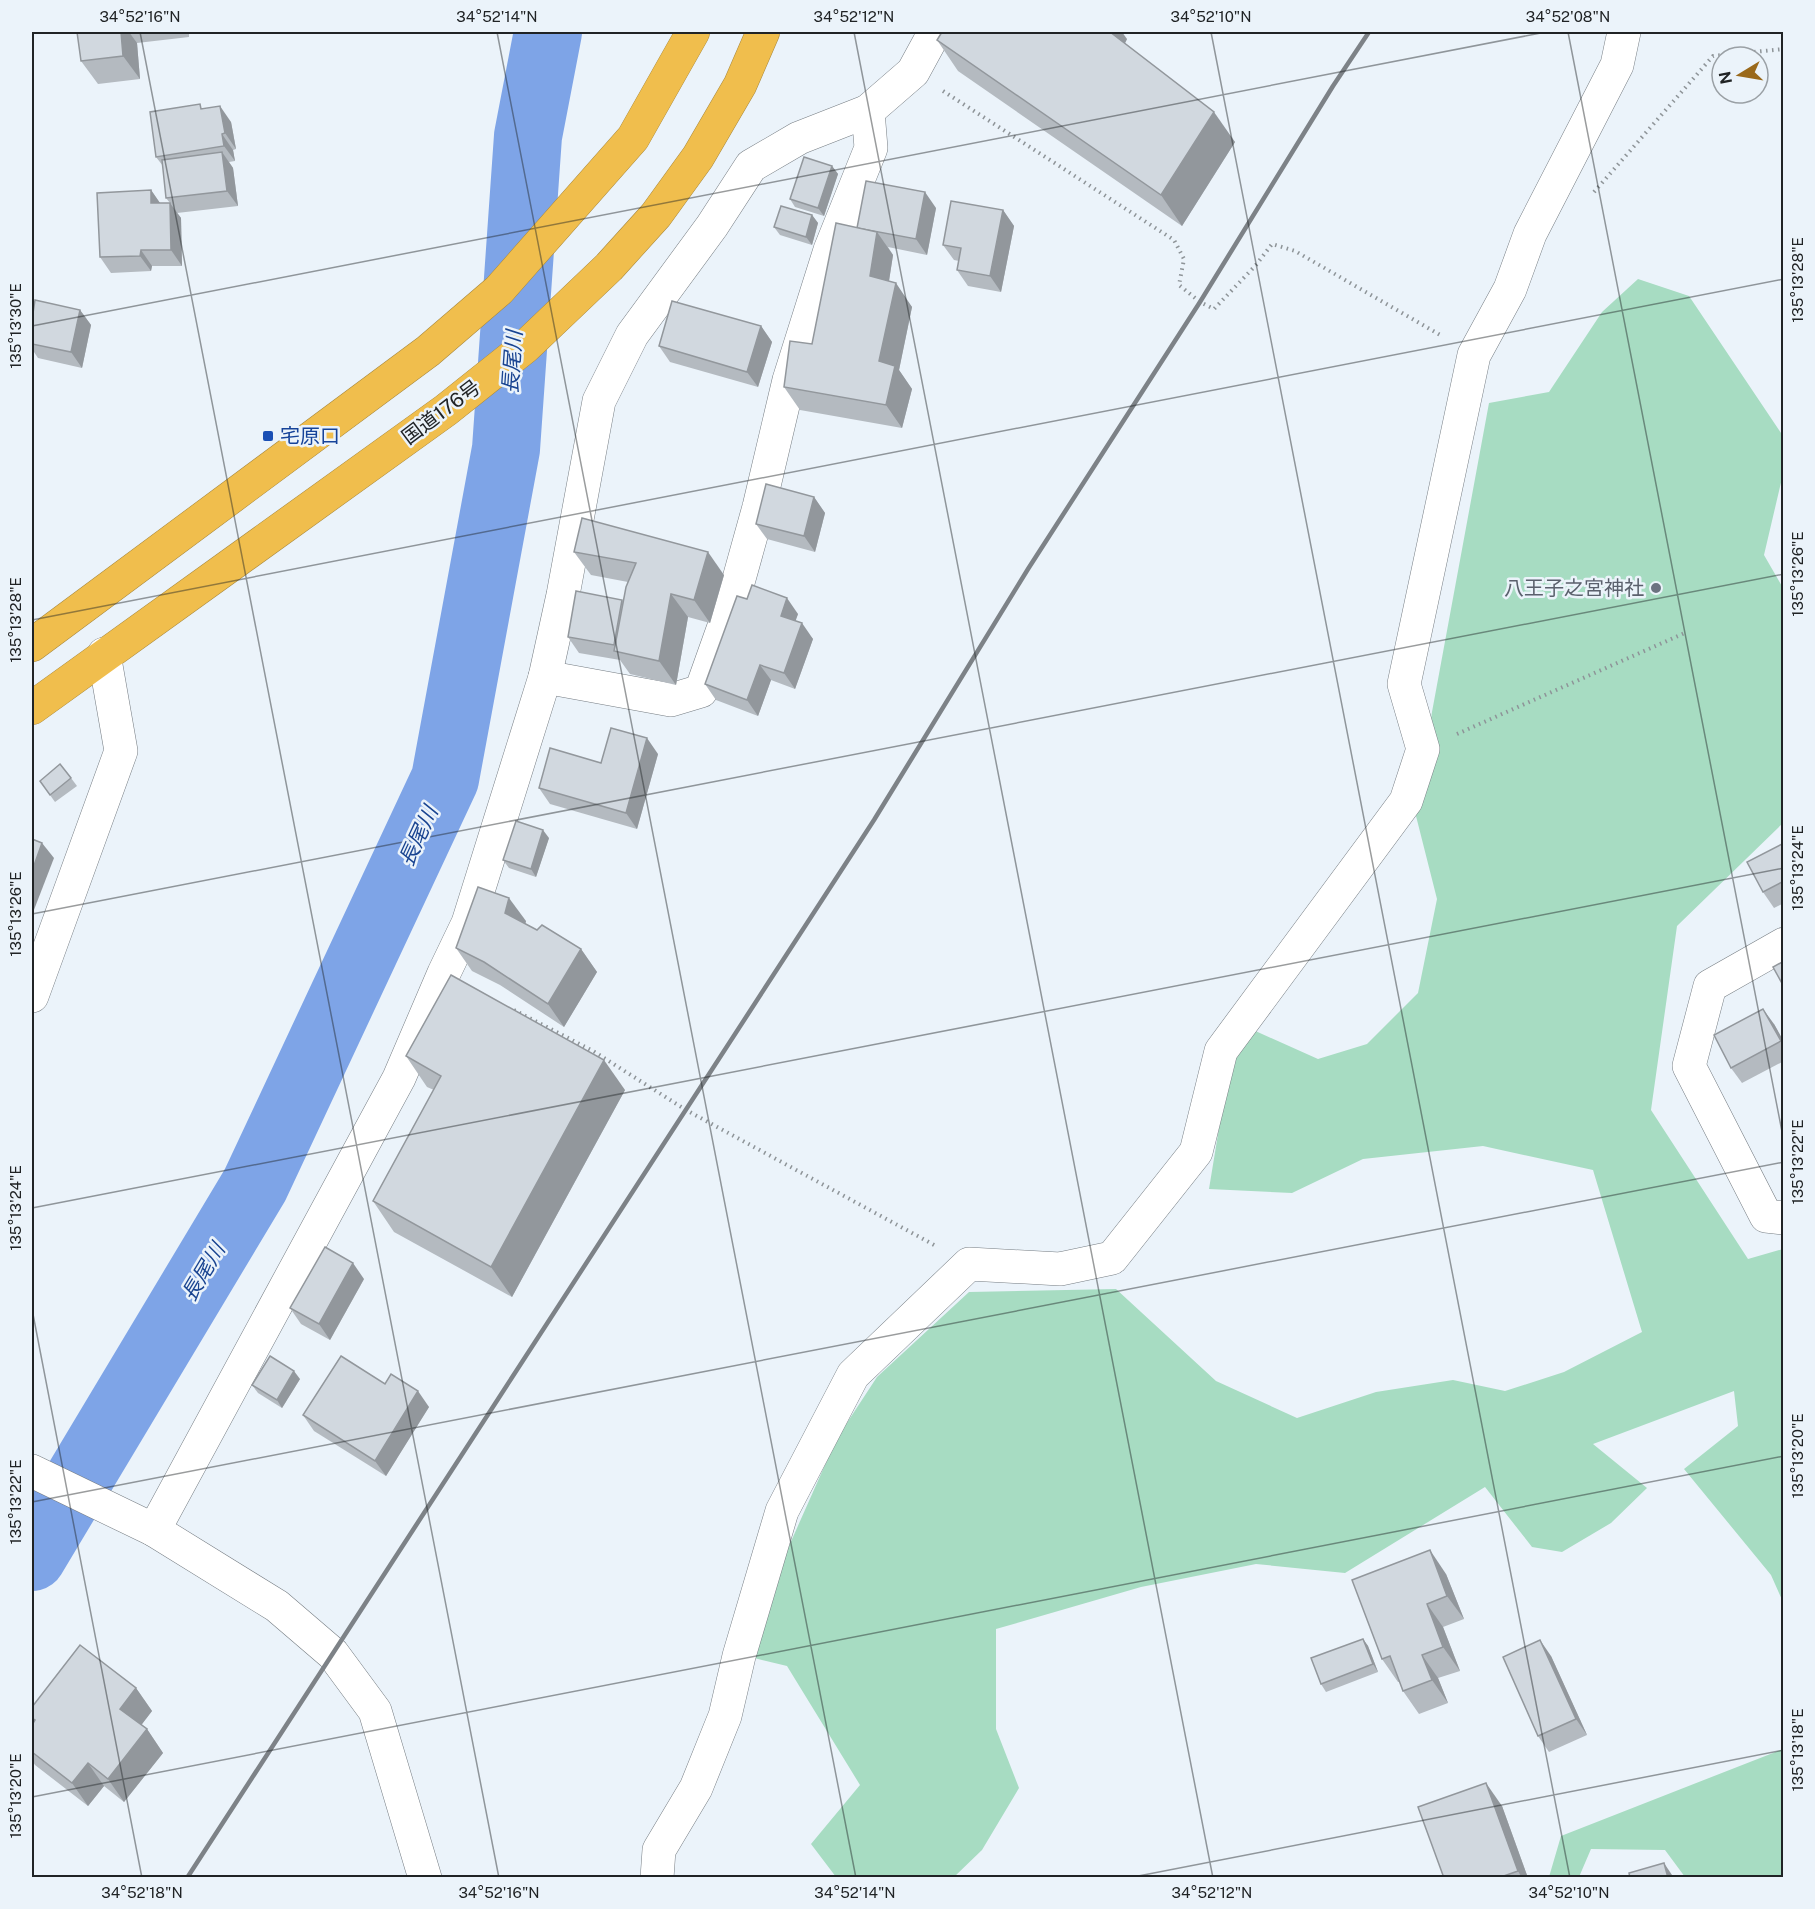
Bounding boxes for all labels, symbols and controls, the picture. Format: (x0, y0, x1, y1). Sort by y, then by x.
text: 34°52'16"N (99, 8, 181, 25)
text: 34°52'14"N (456, 8, 538, 25)
text: 34°52'12"N (814, 8, 894, 25)
text: 34°52'10"N (1170, 8, 1252, 25)
text: 34°52'08"N (1526, 8, 1610, 25)
north arrow (1710, 45, 1770, 105)
text: N (1715, 70, 1736, 86)
text: 135°13'28"E (1789, 237, 1806, 323)
text: 135°13'30"E (7, 283, 24, 369)
water label: 長尾川 (497, 328, 527, 394)
street label: 国道176号 (397, 375, 485, 449)
place label: 宅原口 (280, 424, 340, 448)
marker: 宅原口 (261, 429, 275, 443)
text: 135°13'26"E (1789, 531, 1806, 617)
place label: 八王子之宮神社 (1504, 576, 1644, 600)
text: 135°13'28"E (7, 577, 24, 663)
marker: 八王子之宮神社 (1649, 581, 1663, 595)
water label: 長尾川 (393, 800, 443, 870)
text: 135°13'24"E (1789, 825, 1806, 911)
text: 135°13'26"E (7, 871, 24, 957)
text: 135°13'22"E (1789, 1120, 1806, 1204)
text: 135°13'24"E (7, 1165, 24, 1251)
water label: 長尾川 (176, 1237, 231, 1305)
text: 135°13'20"E (1789, 1413, 1806, 1499)
text: 135°13'22"E (7, 1460, 24, 1544)
text: 135°13'18"E (1789, 1709, 1806, 1791)
text: 135°13'20"E (7, 1753, 24, 1839)
text: 34°52'18"N (101, 1884, 183, 1901)
text: 34°52'16"N (458, 1884, 540, 1901)
text: 34°52'14"N (814, 1884, 896, 1901)
text: 34°52'12"N (1172, 1884, 1252, 1901)
text: 34°52'10"N (1528, 1884, 1610, 1901)

